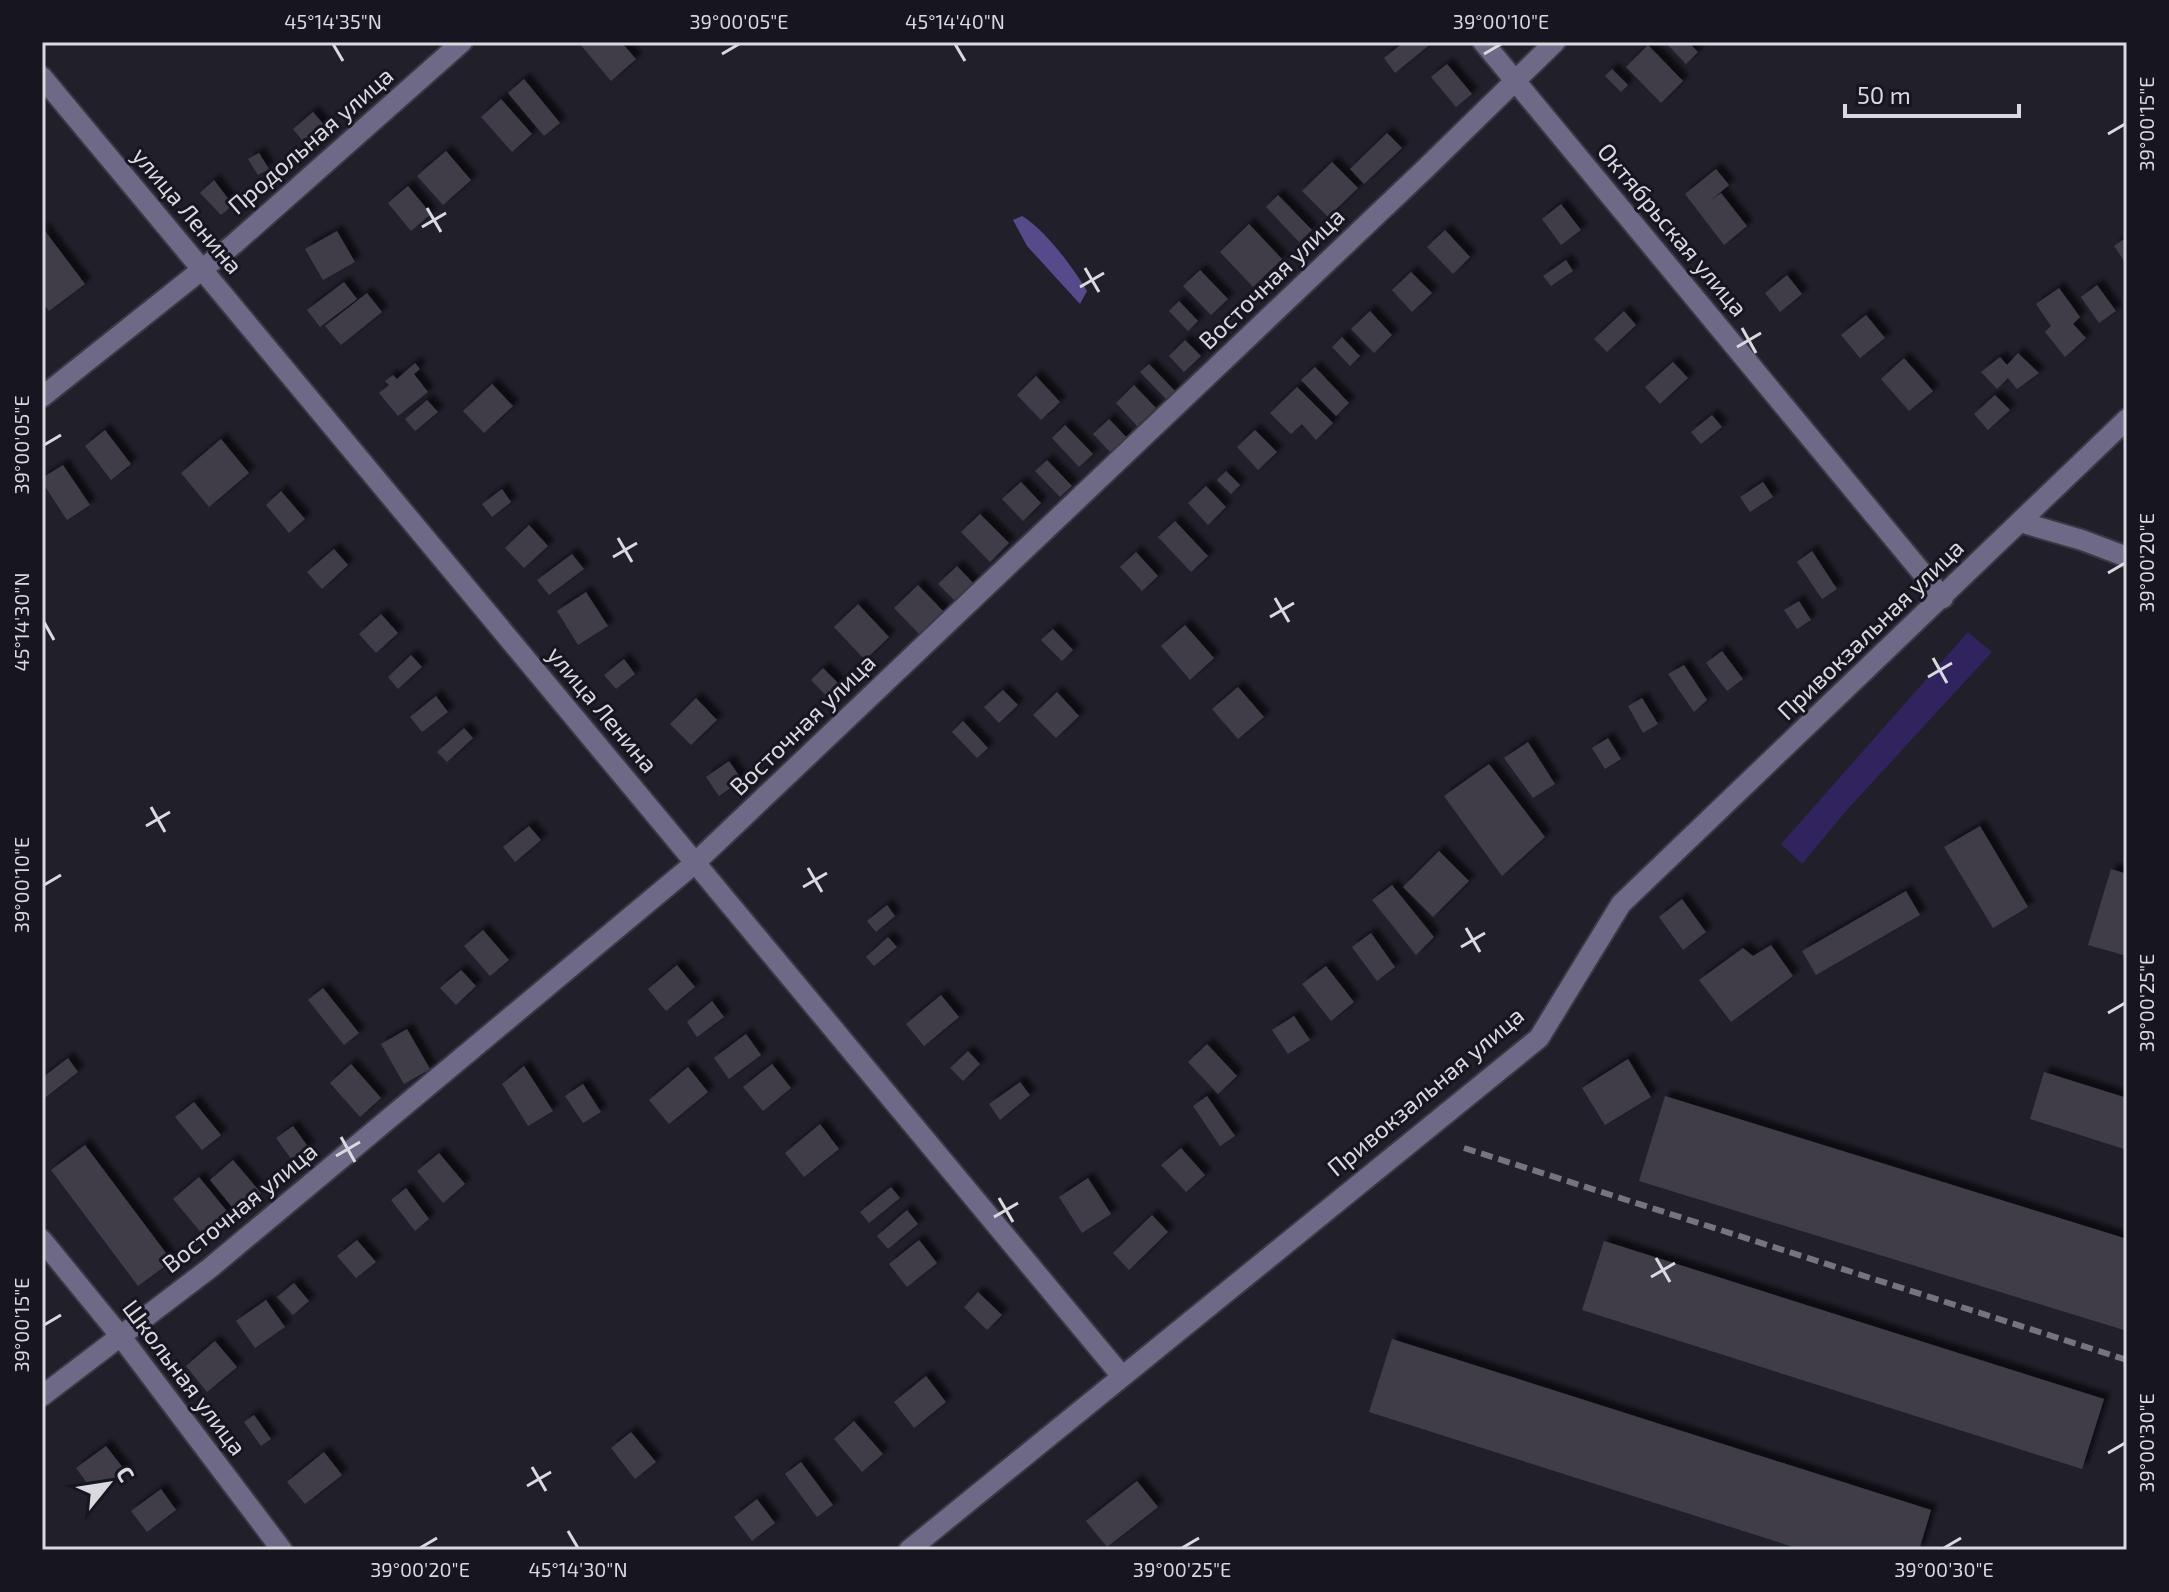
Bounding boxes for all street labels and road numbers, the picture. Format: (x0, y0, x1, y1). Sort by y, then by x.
street label: Продольная улица (221, 60, 399, 220)
street label: Октябрьская улица (1591, 137, 1754, 322)
street label: улица Ленина (126, 141, 249, 280)
street label: Восточная улица (1192, 201, 1350, 355)
street label: Привокзальная улица (1771, 532, 1970, 726)
street label: улица Ленина (541, 640, 664, 779)
street label: Восточная улица (723, 647, 881, 801)
street label: Привокзальная улица (1321, 1000, 1530, 1182)
street label: Восточная улица (156, 1135, 323, 1279)
street label: Школьная улица (117, 1294, 253, 1461)

